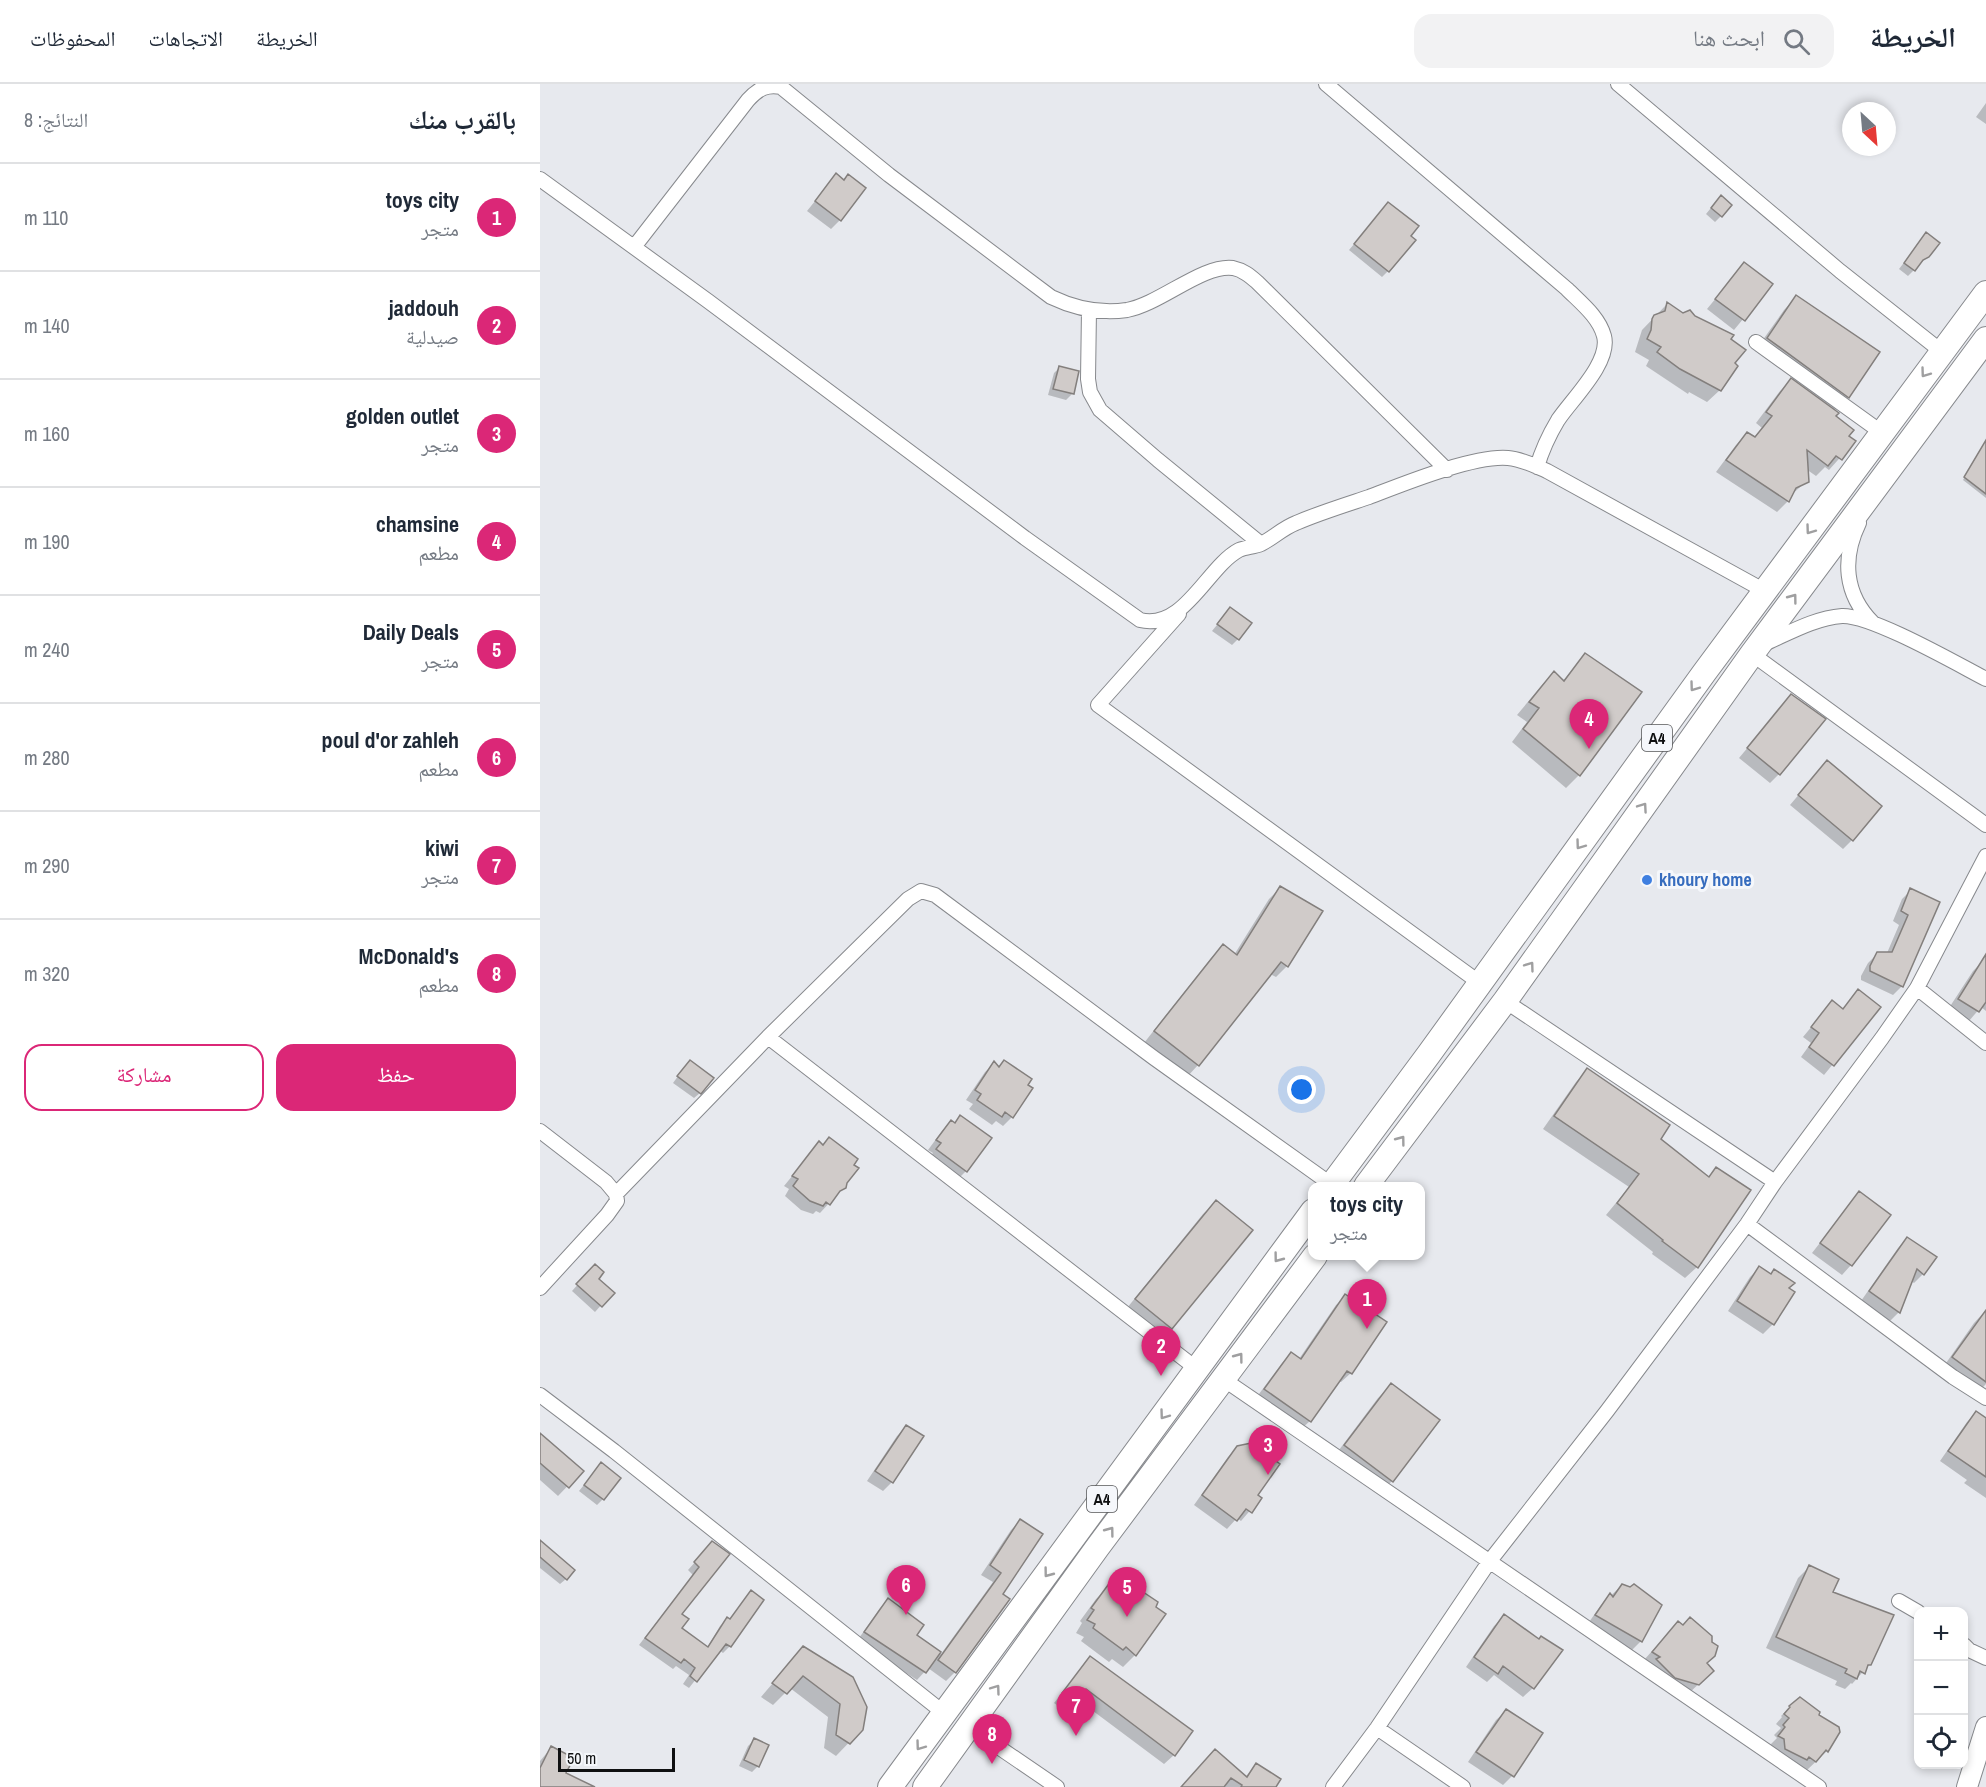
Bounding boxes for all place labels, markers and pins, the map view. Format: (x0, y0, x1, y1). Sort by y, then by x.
pin: 4 (1570, 700, 1608, 749)
place label: khoury home (1659, 867, 1752, 892)
marker: khoury home (1640, 873, 1654, 887)
pin: 1 (1348, 1280, 1386, 1329)
pin: 2 (1142, 1326, 1180, 1376)
pin: 3 (1248, 1426, 1288, 1475)
pin: 6 (886, 1566, 926, 1615)
pin: 5 (1108, 1568, 1146, 1617)
pin: 7 (1056, 1686, 1096, 1736)
pin: 8 (972, 1714, 1012, 1764)

